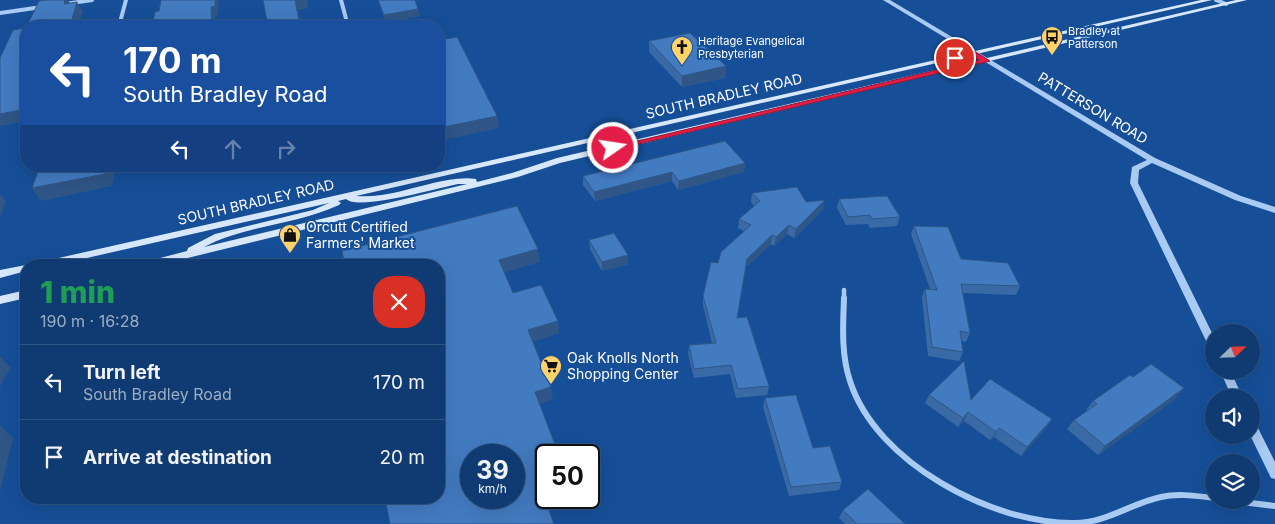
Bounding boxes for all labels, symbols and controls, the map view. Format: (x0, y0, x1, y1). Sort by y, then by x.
place label: Bradley at Patterson (1068, 24, 1121, 51)
bus stop icon: Bradley at Patterson (1040, 25, 1064, 56)
place label: Heritage Evangelical Presbyterian (698, 34, 805, 61)
church icon: Heritage Evangelical Presbyterian (670, 35, 694, 66)
pin (934, 37, 976, 79)
text: 170 m (123, 39, 222, 81)
icon: left (40, 40, 105, 105)
icon: arrive (941, 44, 969, 72)
street label: PATTERSON ROAD (1035, 68, 1151, 147)
street label: SOUTH BRADLEY ROAD (644, 69, 804, 122)
text: South Bradley Road (123, 81, 328, 107)
position arrow (586, 121, 638, 173)
icon: left (166, 135, 194, 163)
icon: ahead (219, 135, 247, 163)
icon: right (272, 135, 300, 163)
street label: SOUTH BRADLEY ROAD (176, 175, 336, 228)
place label: Orcutt Certified Farmers' Market (306, 218, 415, 251)
shop icon: Orcutt Certified Farmers' Market (278, 223, 302, 254)
text: 1 min (40, 274, 115, 310)
button: close (373, 276, 425, 328)
text: 190 m · 16:28 (40, 311, 139, 331)
north arrow (1205, 324, 1260, 379)
map controls (1205, 324, 1260, 509)
place label: Oak Knolls North Shopping Center (567, 349, 679, 382)
supermarket icon: Oak Knolls North Shopping Center (539, 354, 563, 385)
text: Turn left (83, 361, 161, 384)
icon: left (40, 368, 68, 396)
text: 170 m (373, 371, 425, 394)
text: South Bradley Road (83, 384, 232, 404)
button: sound (1205, 389, 1260, 444)
icon: arrive (40, 443, 68, 471)
speed limit sign: 50 (535, 444, 600, 509)
text: Arrive at destination (83, 446, 272, 469)
text: 20 m (379, 446, 425, 469)
button: layers (1205, 454, 1260, 509)
text: 39 (476, 455, 509, 485)
text: km/h (478, 481, 507, 496)

